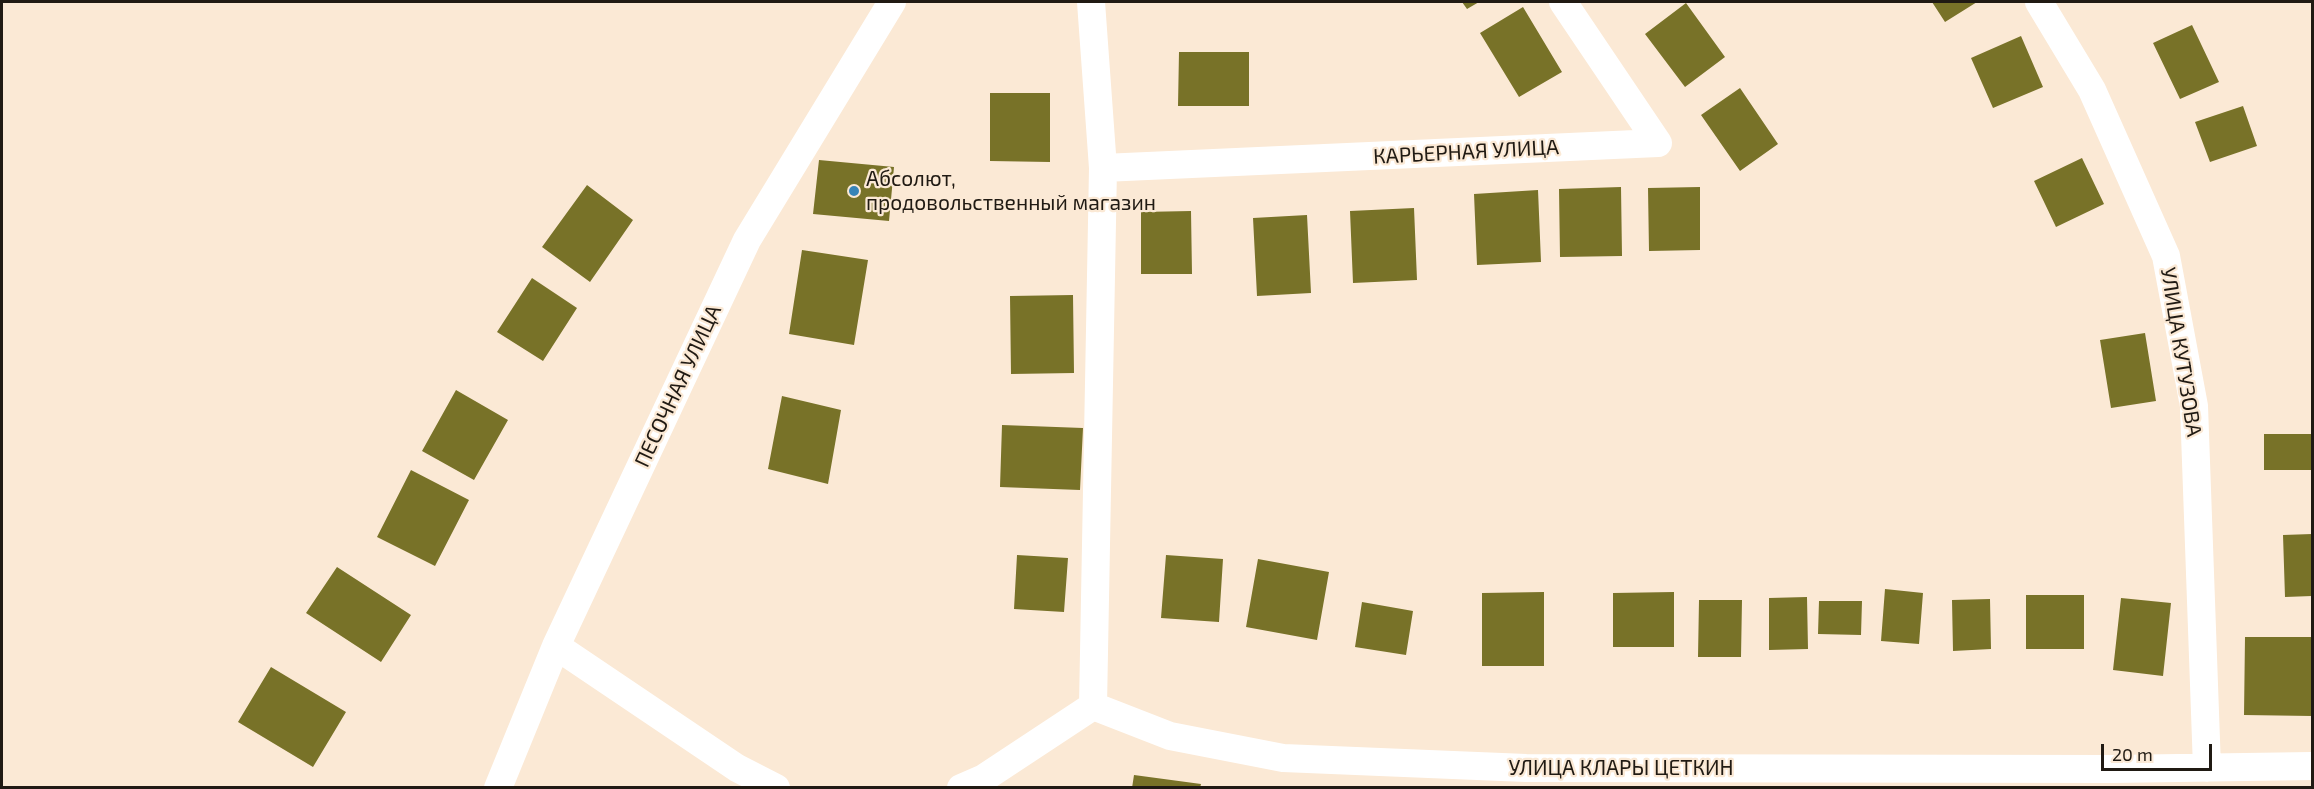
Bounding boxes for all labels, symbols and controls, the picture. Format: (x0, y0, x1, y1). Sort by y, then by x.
street label: КАРЬЕРНАЯ УЛИЦА (1372, 135, 1560, 169)
place label: Абсолют, продовольственный магазин (866, 166, 1156, 216)
marker: Абсолют, продовольственный магазин (847, 184, 861, 198)
street label: УЛИЦА КУТУЗОВА (2155, 265, 2207, 439)
street label: ПЕСОЧНАЯ УЛИЦА (629, 301, 727, 471)
scale bar (2104, 732, 2215, 770)
text: 20 m (2112, 743, 2153, 765)
street label: УЛИЦА КЛАРЫ ЦЕТКИН (1508, 755, 1734, 781)

